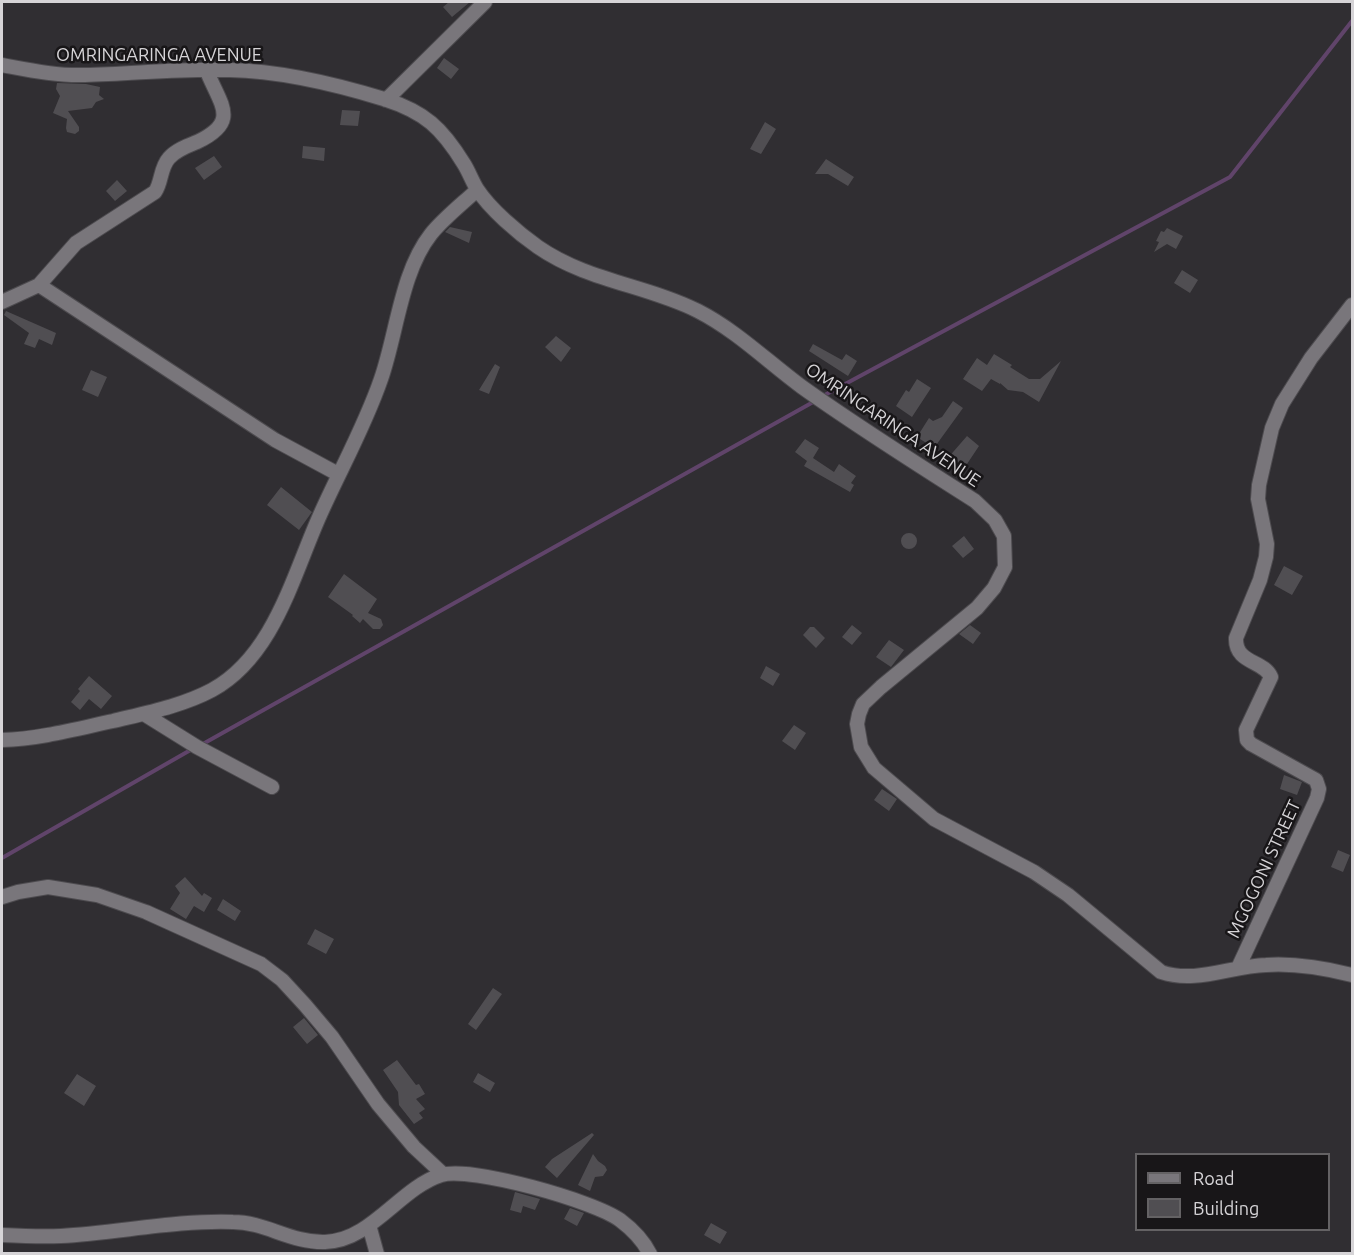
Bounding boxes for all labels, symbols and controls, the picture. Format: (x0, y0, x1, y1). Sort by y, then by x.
street label: OMRINGARINGA AVENUE (56, 44, 262, 66)
street label: OMRINGARINGA AVENUE (802, 358, 984, 492)
street label: MGOGONI STREET (1223, 797, 1305, 941)
legend (1135, 1153, 1330, 1231)
text: Road (1193, 1168, 1235, 1188)
text: Building (1193, 1198, 1259, 1218)

